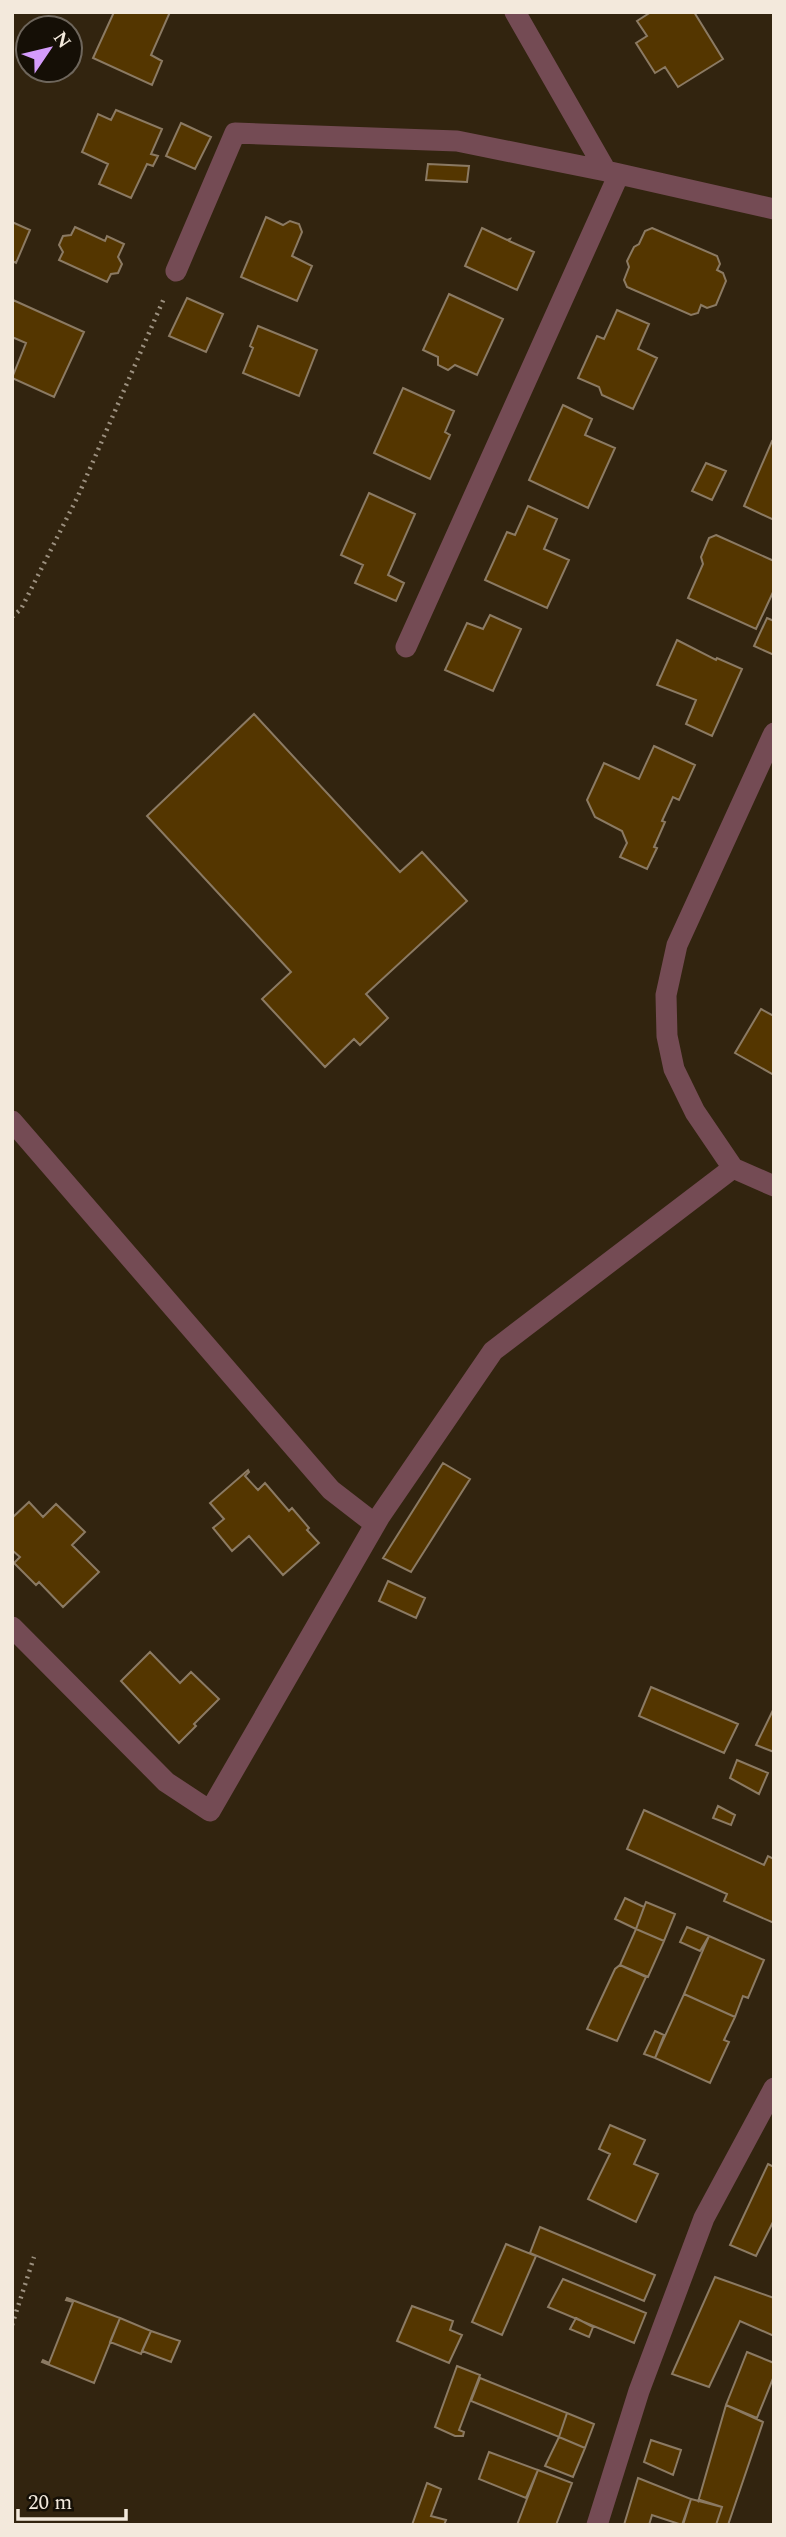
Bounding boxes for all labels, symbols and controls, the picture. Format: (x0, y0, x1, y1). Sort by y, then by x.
north arrow (14, 14, 84, 84)
text: N (45, 25, 78, 55)
scale bar (18, 2478, 126, 2522)
text: 20 m (28, 2487, 72, 2519)

